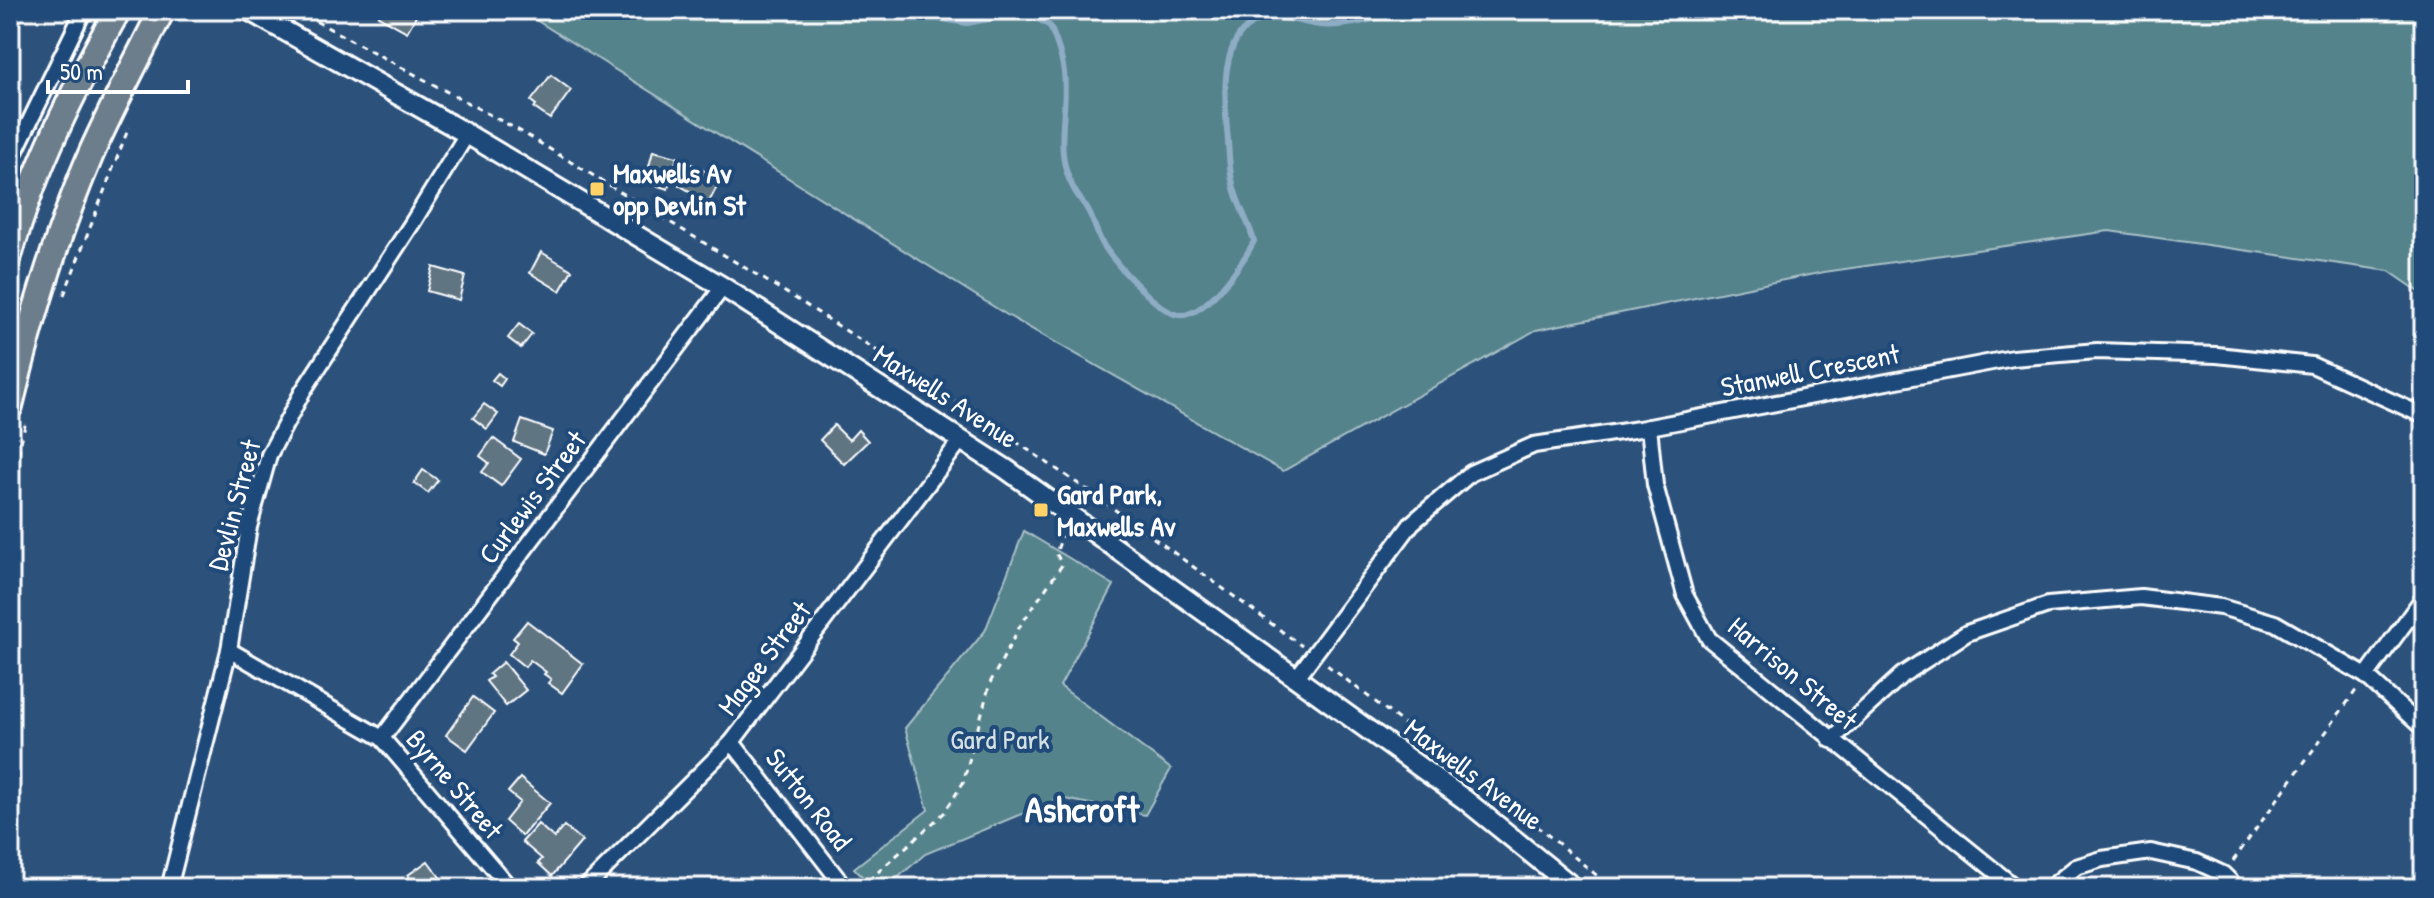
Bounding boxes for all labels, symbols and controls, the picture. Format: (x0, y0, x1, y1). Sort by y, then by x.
scale bar (48, 44, 188, 94)
text: 50 m (60, 55, 103, 87)
place label: Maxwells Av opp Devlin St (613, 154, 747, 225)
marker: Maxwells Av opp Devlin St (588, 180, 606, 198)
street label: Stanwell Crescent (1717, 334, 1903, 406)
street label: Maxwells Avenue (867, 335, 1025, 457)
street label: Curlewis Street (469, 422, 595, 571)
street label: Devlin Street (198, 435, 270, 574)
place label: Gard Park, Maxwells Av (1057, 475, 1176, 545)
marker: Gard Park, Maxwells Av (1032, 501, 1050, 519)
street label: Magee Street (708, 593, 820, 723)
street label: Harrison Street (1720, 608, 1866, 739)
street label: Maxwells Avenue (1397, 709, 1551, 839)
park label: Gard Park (950, 720, 1050, 758)
street label: Byrne Street (398, 721, 512, 847)
street label: Sutton Road (757, 740, 861, 858)
district label: Ashcroft (1025, 784, 1141, 833)

